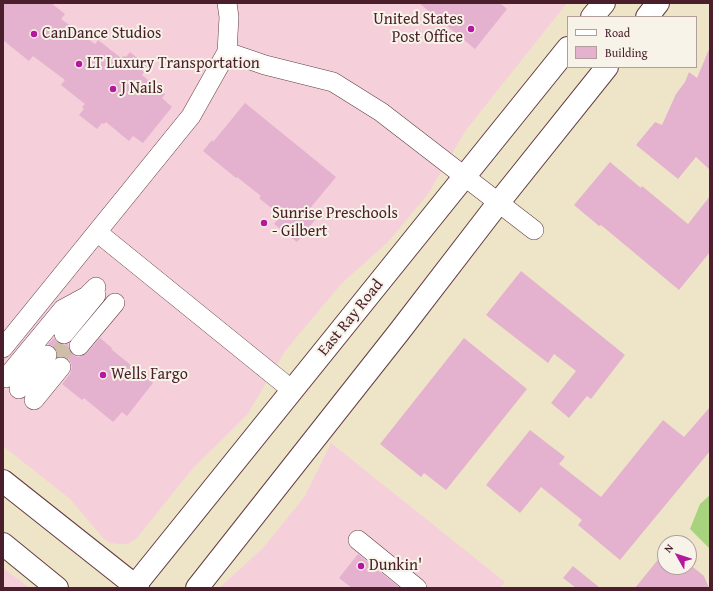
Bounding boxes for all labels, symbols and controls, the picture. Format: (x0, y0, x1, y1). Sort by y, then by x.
place label: United States Post Office (373, 10, 463, 48)
legend (567, 16, 697, 68)
place label: CanDance Studios (42, 24, 161, 44)
marker: United States Post Office (466, 24, 476, 34)
text: Road (605, 24, 630, 41)
marker: CanDance Studios (29, 29, 39, 39)
text: Building (605, 44, 648, 61)
place label: LT Luxury Transportation (87, 54, 260, 74)
marker: LT Luxury Transportation (74, 59, 84, 69)
place label: J Nails (121, 79, 163, 99)
marker: J Nails (108, 84, 118, 94)
place label: Sunrise Preschools - Gilbert (272, 204, 398, 242)
marker: Sunrise Preschools - Gilbert (259, 218, 269, 228)
street label: East Ray Road (314, 276, 388, 360)
place label: Wells Fargo (111, 365, 188, 385)
marker: Wells Fargo (98, 370, 108, 380)
north arrow (657, 535, 697, 575)
text: N (660, 540, 677, 556)
place label: Dunkin' (369, 556, 422, 576)
marker: Dunkin' (356, 561, 366, 571)

